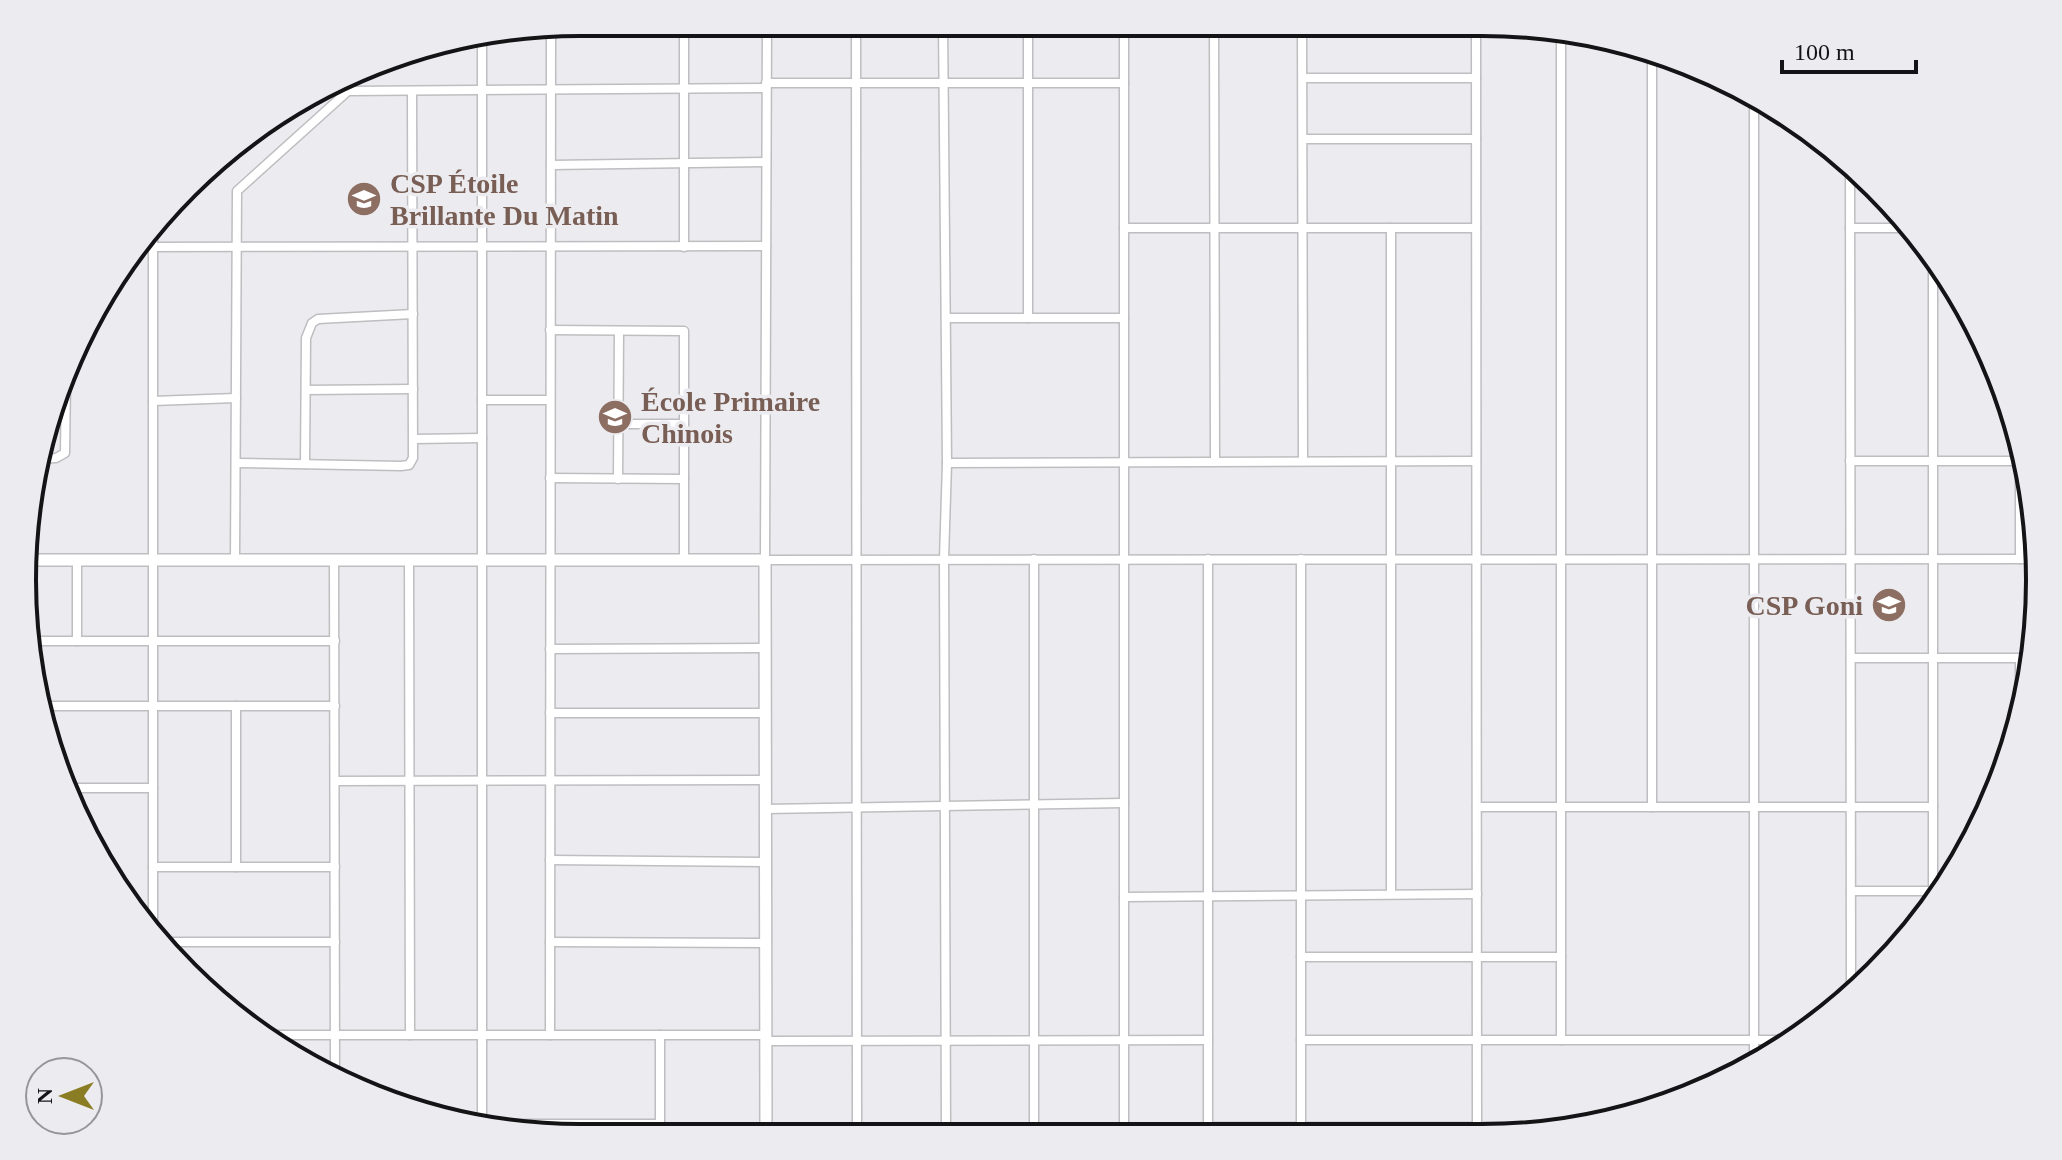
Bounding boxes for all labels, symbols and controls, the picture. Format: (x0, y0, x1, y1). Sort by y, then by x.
scale bar (1782, 24, 1916, 74)
text: 100 m (1794, 39, 1855, 65)
place label: CSP Étoile Brillante Du Matin (390, 168, 619, 231)
school or university icon: CSP Étoile Brillante Du Matin (345, 180, 383, 218)
place label: École Primaire Chinois (641, 386, 820, 449)
school or university icon: École Primaire Chinois (596, 398, 634, 436)
school or university icon: CSP Goni (1870, 586, 1908, 624)
place label: CSP Goni (1746, 590, 1863, 621)
north arrow (24, 1056, 104, 1136)
text: N (32, 1088, 57, 1104)

